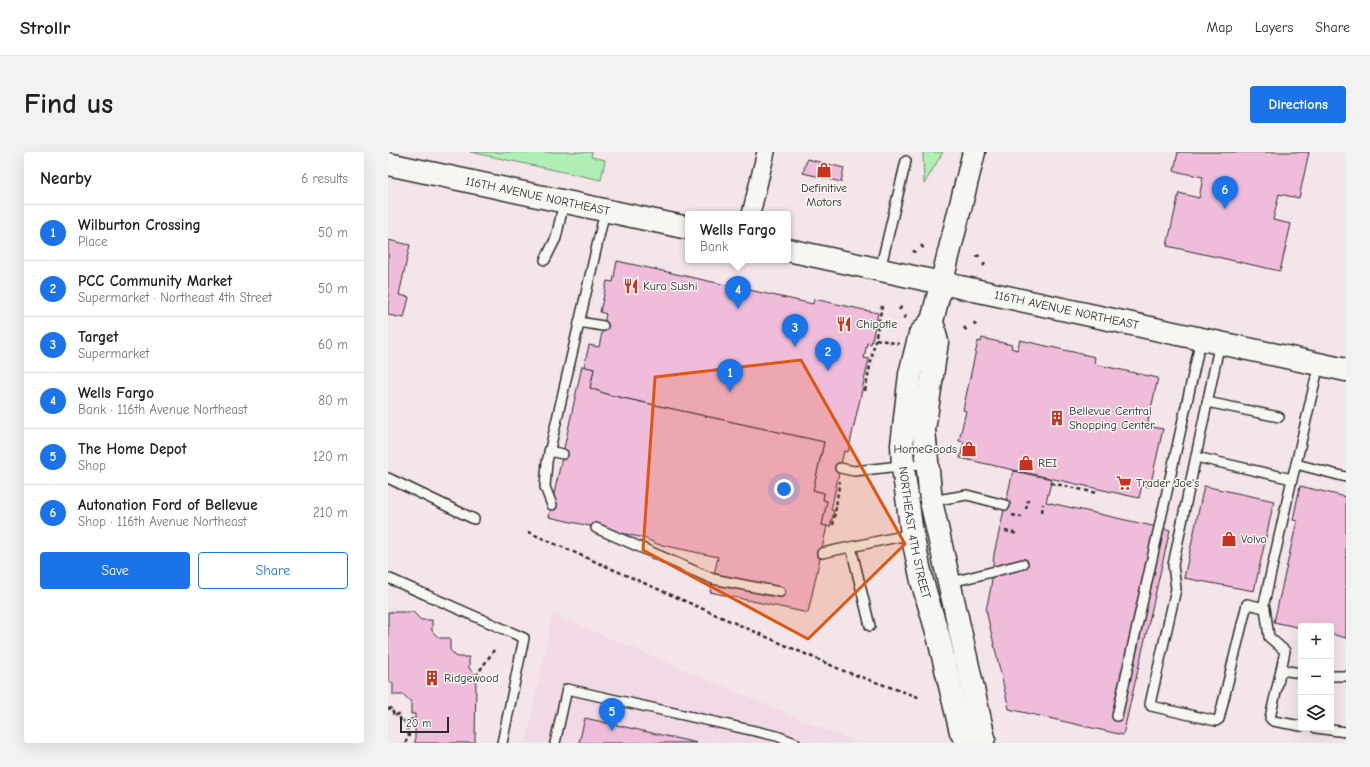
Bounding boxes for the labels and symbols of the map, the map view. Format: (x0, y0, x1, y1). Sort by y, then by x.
shop icon: Definitive Motors (815, 161, 833, 179)
street label: 116TH AVENUE NORTHEAST (464, 174, 612, 218)
pin: 6 (1212, 176, 1238, 209)
place label: Definitive Motors (801, 181, 847, 209)
pin: 4 (725, 276, 751, 309)
restaurant icon: Kura Sushi (622, 277, 640, 295)
place label: Kura Sushi (643, 279, 698, 293)
street label: 116TH AVENUE NORTHEAST (993, 288, 1141, 332)
pin: 3 (782, 314, 808, 347)
restaurant icon: Chipotle (835, 315, 853, 333)
place label: Chipotle (856, 317, 897, 331)
pin: 2 (815, 338, 841, 371)
pin: 1 (717, 359, 743, 392)
place label: Bellevue Central Shopping Center (1069, 404, 1155, 432)
building icon: Bellevue Central Shopping Center (1048, 409, 1066, 427)
shop icon: HomeGoods (960, 440, 978, 458)
place label: HomeGoods (893, 442, 957, 456)
shop icon: REI (1017, 454, 1035, 472)
place label: REI (1038, 456, 1057, 470)
street label: NORTHEAST 4TH STREET (896, 465, 934, 601)
supermarket icon: Trader Joe's (1115, 474, 1133, 492)
place label: Trader Joe's (1136, 476, 1199, 490)
your location (774, 479, 794, 499)
shop icon: Volvo (1220, 530, 1238, 548)
place label: Volvo (1241, 532, 1267, 546)
building icon: Ridgewood (423, 669, 441, 687)
place label: Ridgewood (444, 671, 499, 685)
pin: 5 (599, 698, 625, 731)
scale bar (400, 715, 449, 734)

